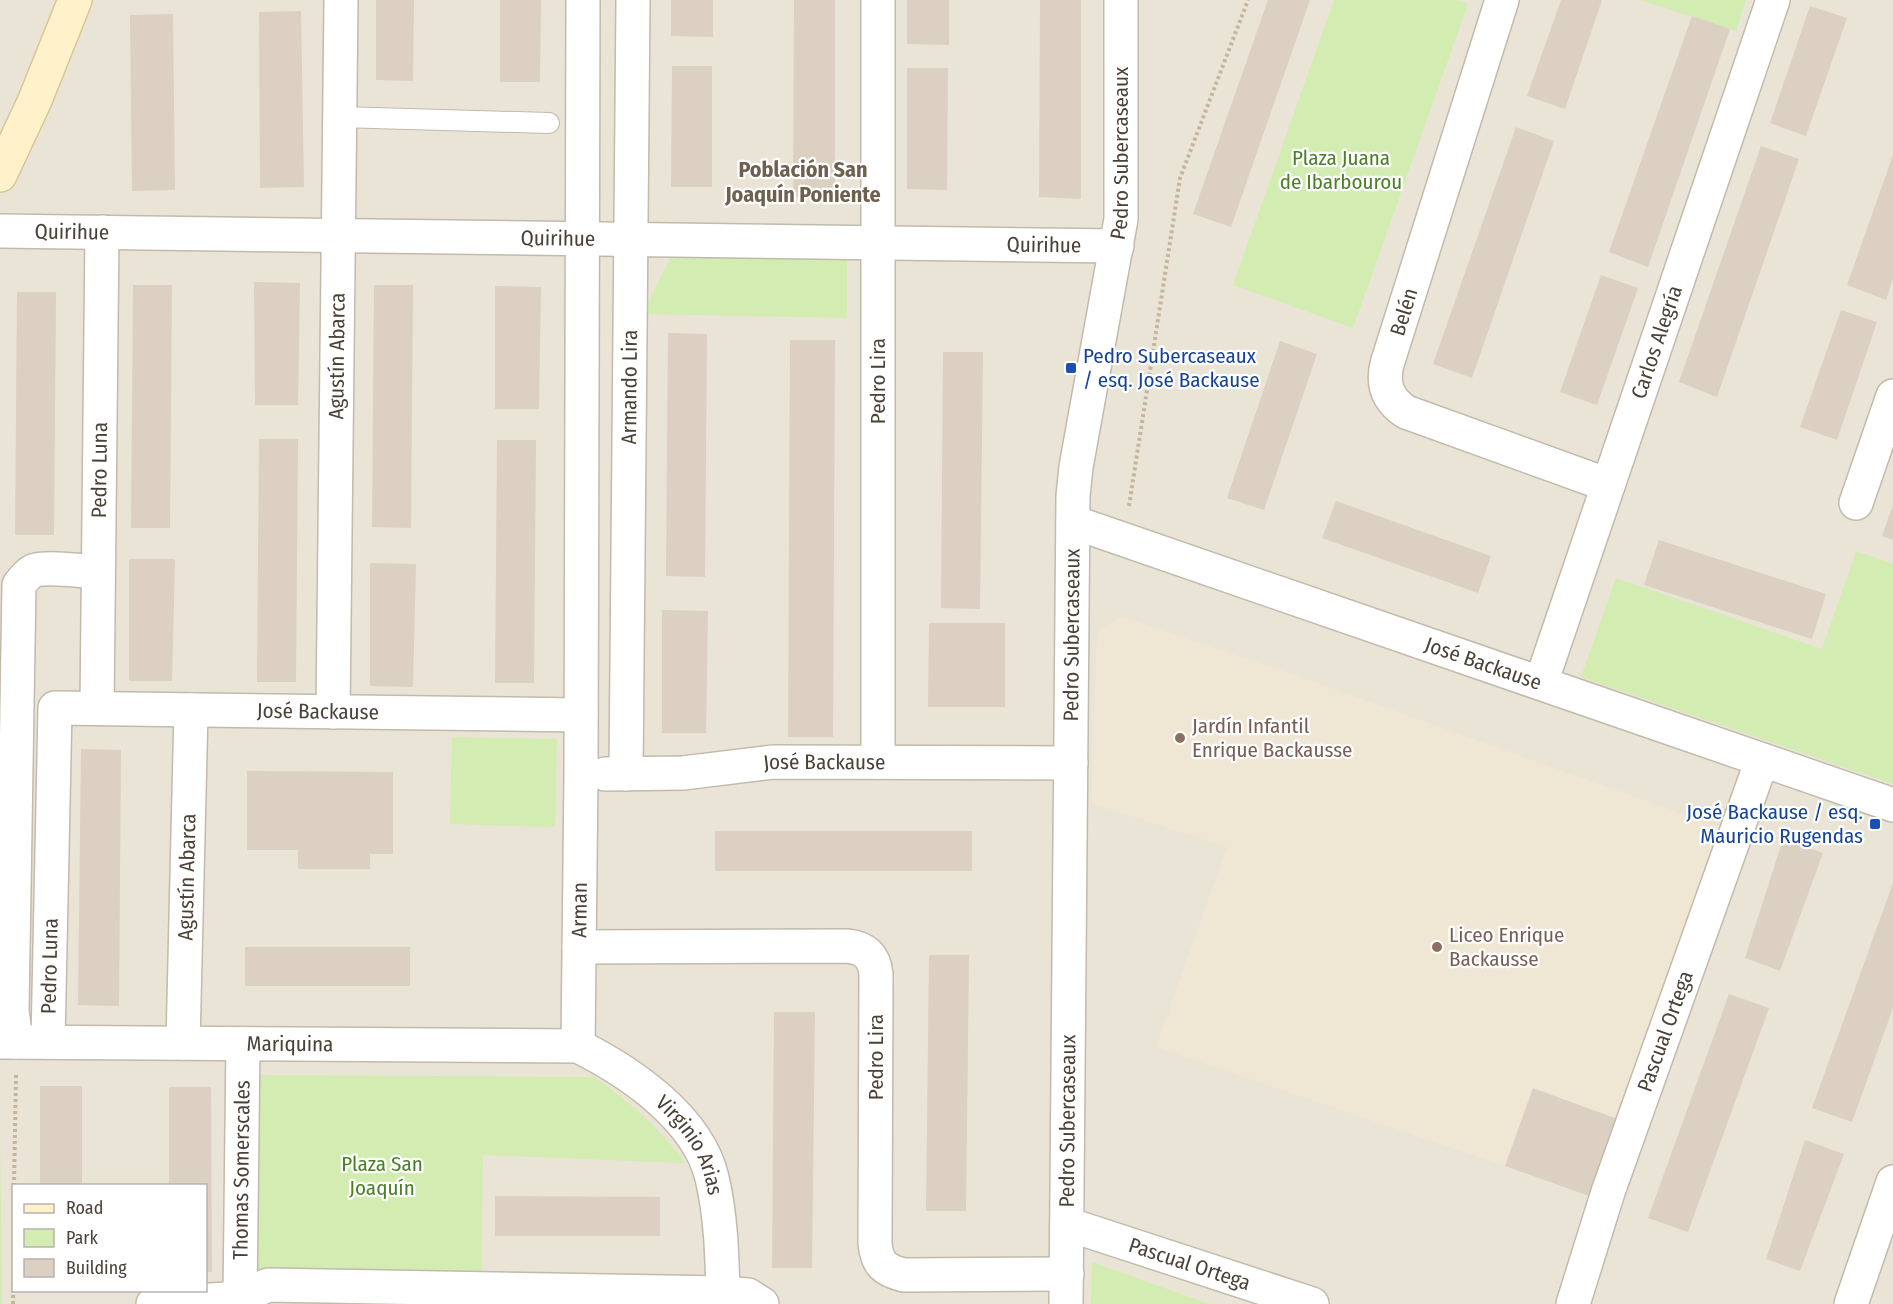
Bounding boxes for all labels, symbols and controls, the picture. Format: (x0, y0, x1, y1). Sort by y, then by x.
street label: Pedro Subercaseaux (1105, 66, 1134, 242)
park label: Plaza Juana de Ibarbourou (1280, 145, 1402, 195)
district label: Población San Joaquín Poniente (724, 156, 881, 208)
street label: Quirihue (35, 218, 109, 245)
street label: Quirihue (520, 225, 595, 252)
street label: Quirihue (1006, 232, 1081, 259)
street label: Carlos Alegría (1625, 282, 1688, 402)
street label: Belén (1384, 285, 1424, 339)
street label: Agustín Abarca (323, 292, 351, 420)
street label: Armando Lira (616, 330, 643, 445)
street label: Pedro Lira (865, 338, 891, 424)
place label: Pedro Subercaseaux / esq. José Backause (1083, 343, 1260, 393)
marker: Pedro Subercaseaux / esq. José Backause (1064, 361, 1078, 375)
street label: Pedro Luna (86, 422, 113, 518)
street label: Pedro Subercaseaux (1058, 548, 1086, 722)
street label: José Backause (1421, 631, 1545, 696)
street label: José Backause (257, 698, 379, 725)
place label: Jardín Infantil Enrique Backausse (1192, 713, 1352, 763)
marker: Jardín Infantil Enrique Backausse (1173, 731, 1187, 745)
street label: José Backause (762, 749, 885, 776)
place label: José Backause / esq. Mauricio Rugendas (1686, 799, 1863, 849)
street label: Agustín Abarca (172, 813, 202, 941)
marker: José Backause / esq. Mauricio Rugendas (1868, 817, 1882, 831)
street label: Arman (566, 882, 593, 938)
street label: Pedro Luna (36, 918, 64, 1014)
place label: Liceo Enrique Backausse (1449, 922, 1564, 972)
marker: Liceo Enrique Backausse (1430, 940, 1444, 954)
street label: Pascual Ortega (1632, 967, 1699, 1095)
street label: Pedro Lira (863, 1014, 889, 1100)
street label: Mariquina (247, 1031, 333, 1057)
street label: Pedro Subercaseaux (1054, 1034, 1081, 1208)
street label: Thomas Somerscales (227, 1080, 256, 1260)
street label: Virginio Arias (650, 1090, 728, 1197)
park label: Plaza San Joaquín (341, 1151, 423, 1201)
legend (12, 1184, 207, 1292)
text: Road (66, 1197, 103, 1219)
text: Park (66, 1227, 99, 1249)
street label: Pascual Ortega (1125, 1232, 1254, 1296)
text: Building (66, 1257, 127, 1279)

